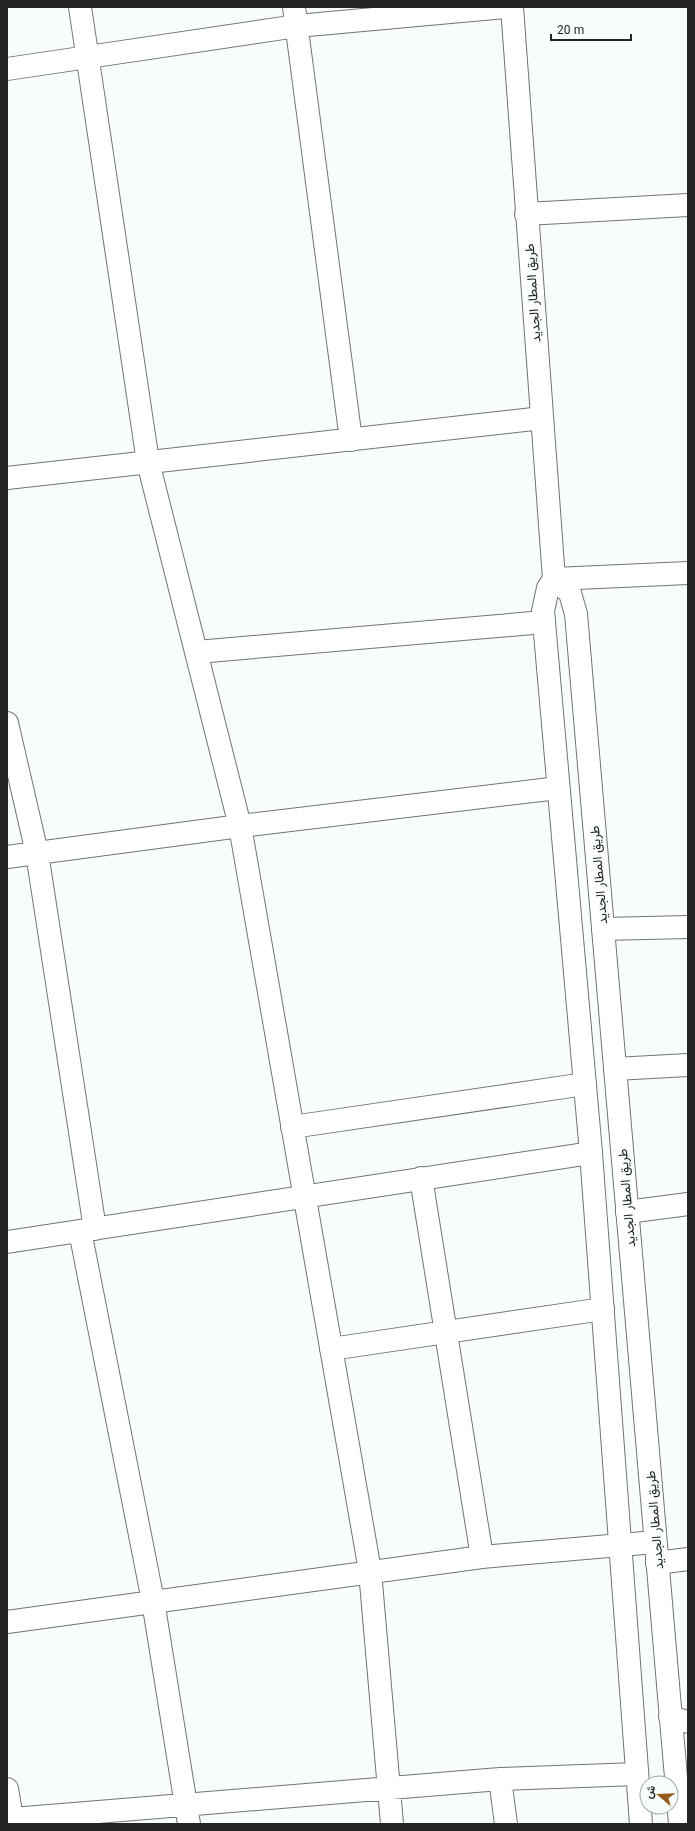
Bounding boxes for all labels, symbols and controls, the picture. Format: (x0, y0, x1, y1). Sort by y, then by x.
scale bar (551, 16, 631, 42)
text: 20 m (557, 22, 584, 40)
street label: طريق المطار الجديد (521, 243, 547, 343)
street label: طريق المطار الجديد (586, 825, 614, 925)
street label: طريق المطار الجديد (614, 1148, 642, 1248)
street label: طريق المطار الجديد (642, 1470, 670, 1570)
north arrow (639, 1775, 679, 1815)
text: ش (641, 1783, 661, 1801)

